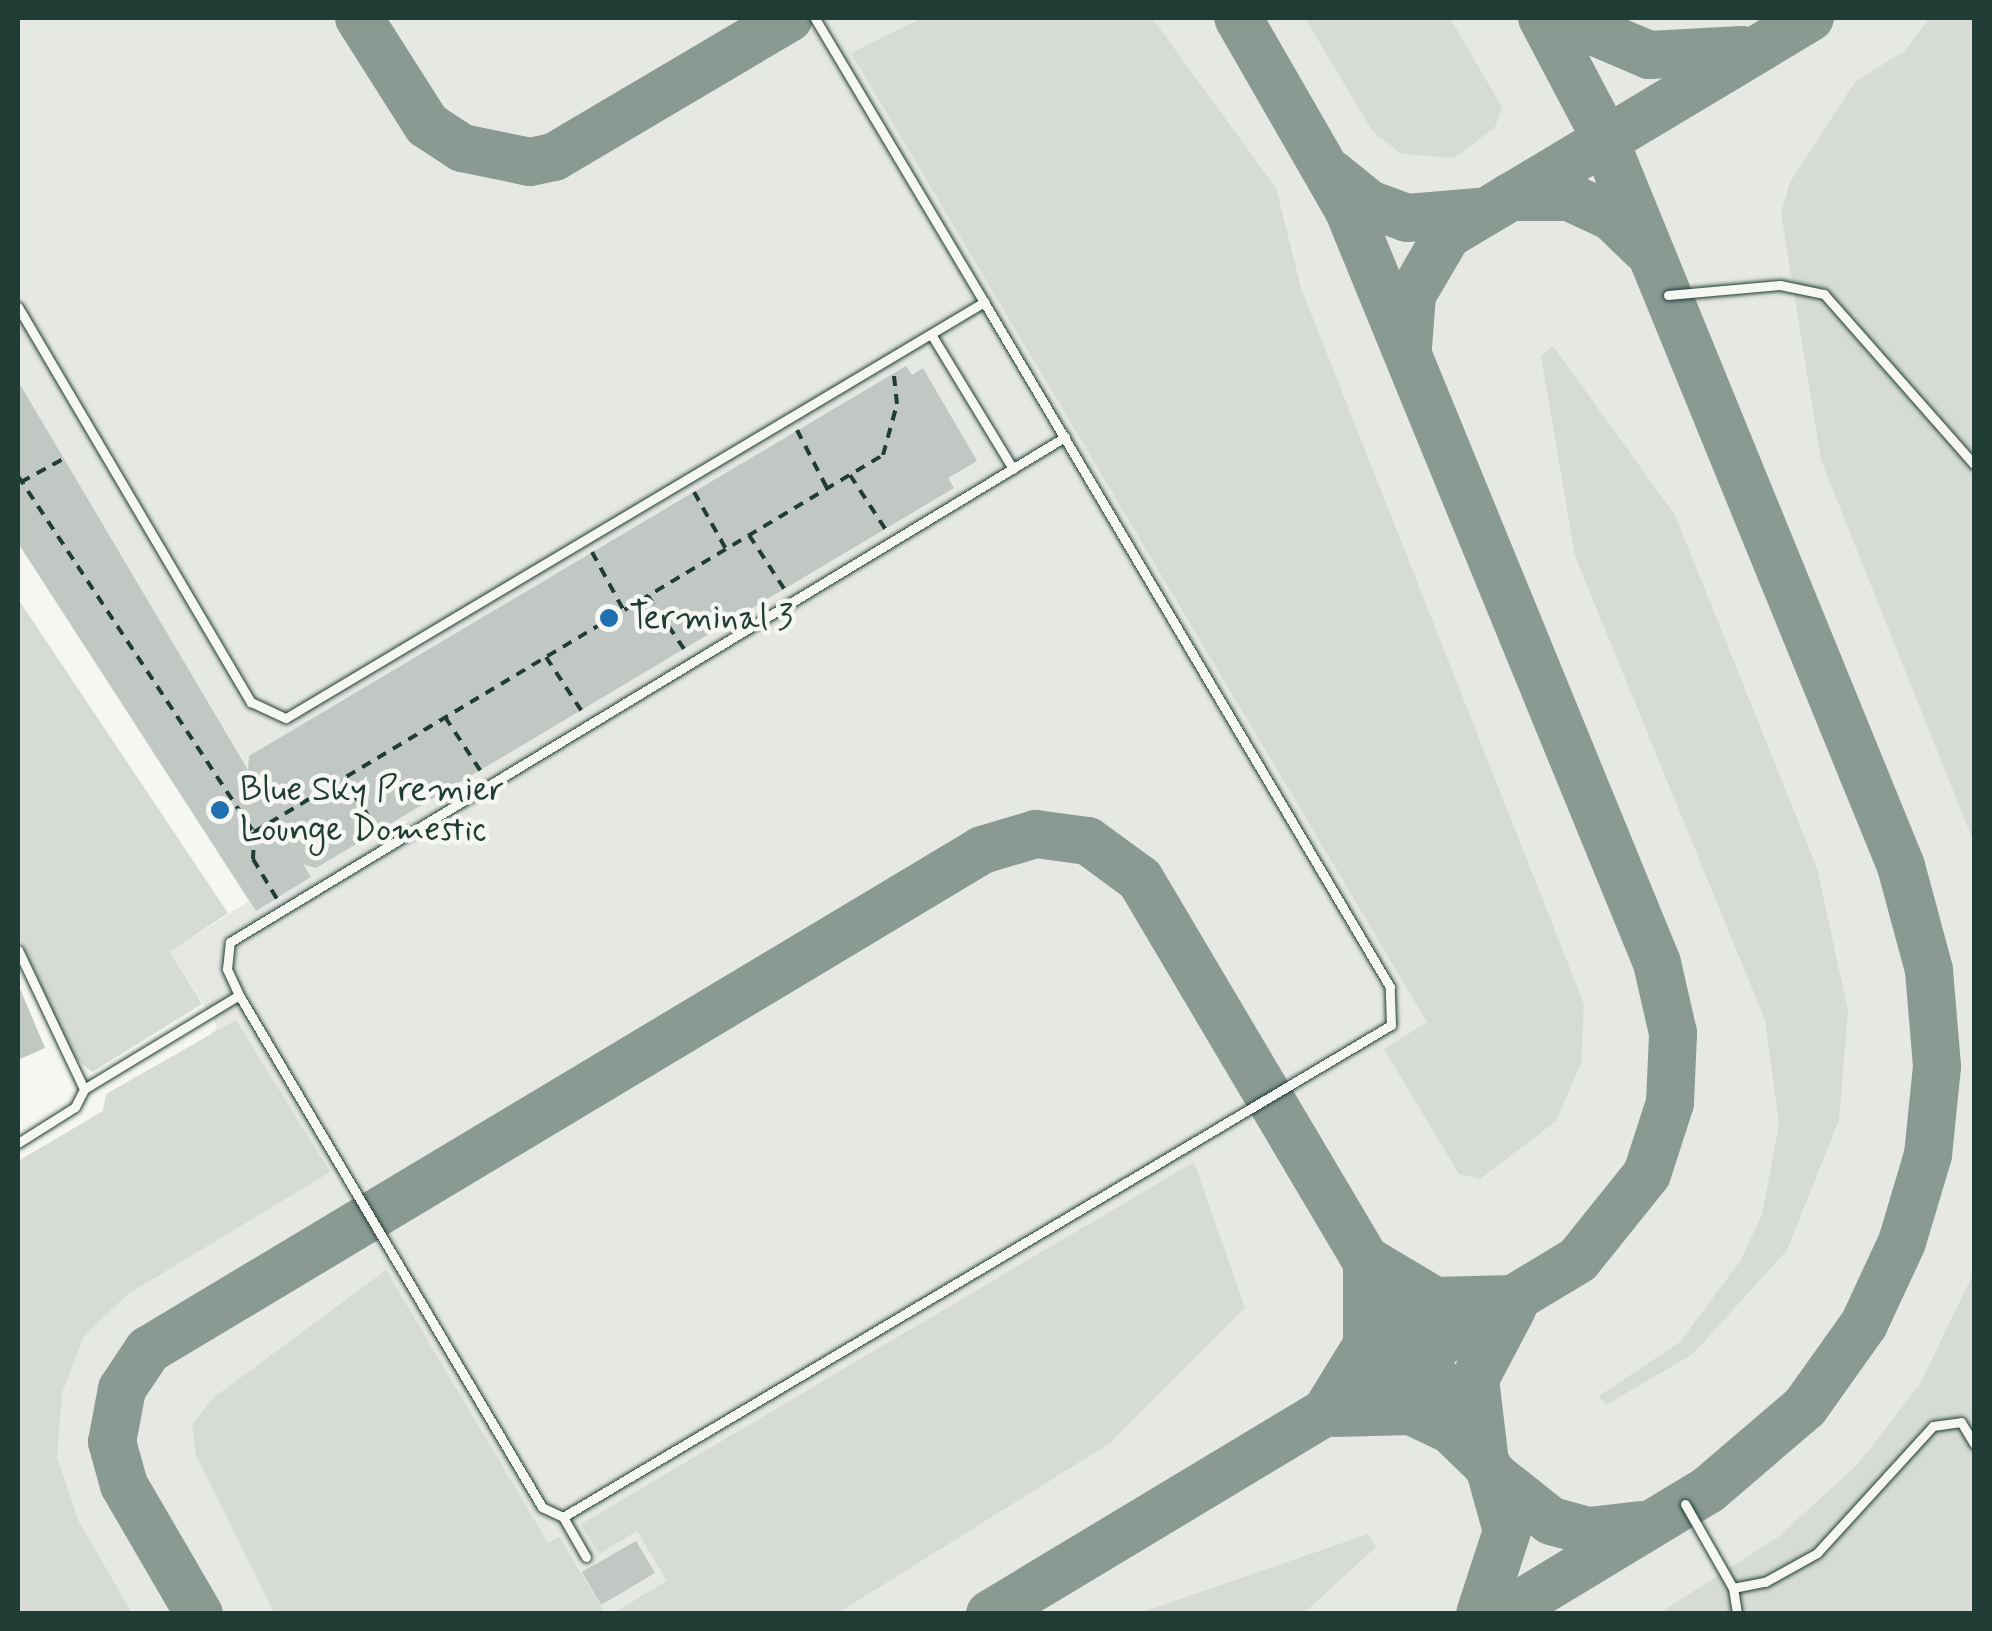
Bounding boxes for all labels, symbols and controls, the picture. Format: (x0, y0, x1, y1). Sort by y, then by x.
place label: Terminal 3 (629, 597, 793, 639)
marker: Terminal 3 (598, 607, 620, 629)
place label: Blue Sky Premier Lounge Domestic (240, 769, 504, 851)
marker: Blue Sky Premier Lounge Domestic (209, 799, 231, 821)

